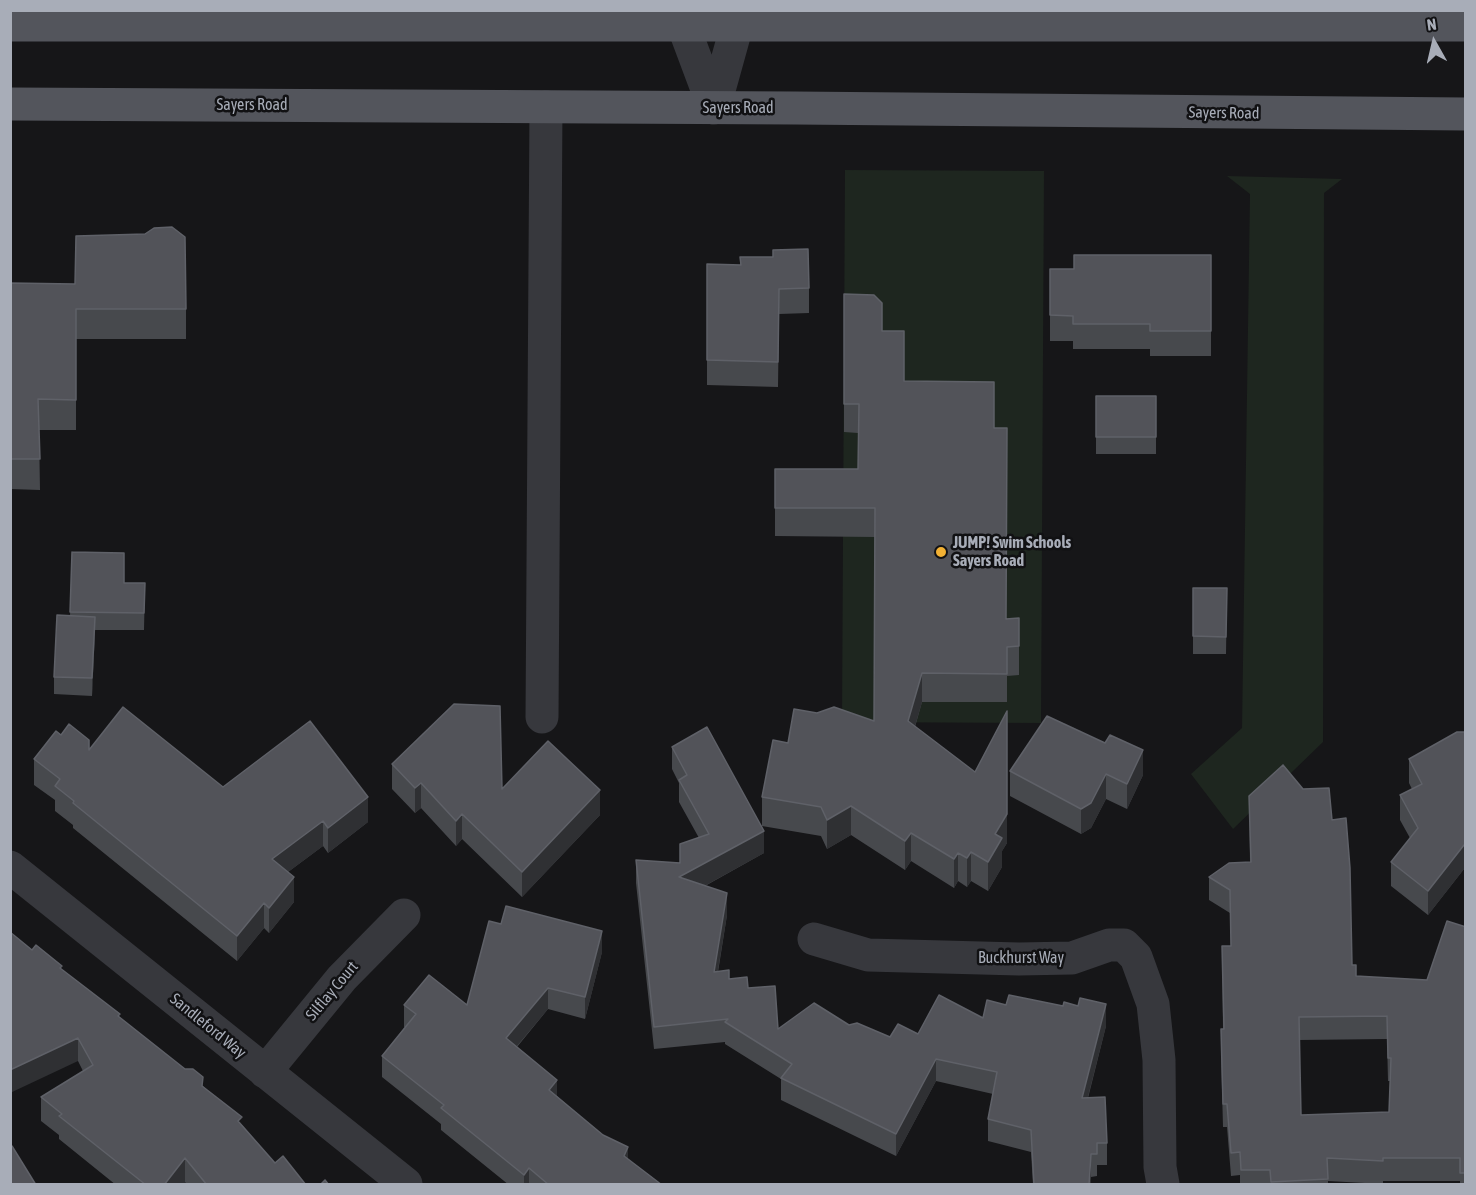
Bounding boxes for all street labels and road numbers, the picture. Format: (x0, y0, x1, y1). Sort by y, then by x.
street label: Sayers Road (217, 95, 287, 115)
street label: Sayers Road (703, 98, 773, 118)
street label: Sayers Road (1188, 103, 1260, 123)
street label: Buckhurst Way (978, 948, 1064, 968)
street label: Silflay Court (302, 958, 362, 1024)
street label: Sandleford Way (166, 989, 250, 1063)

